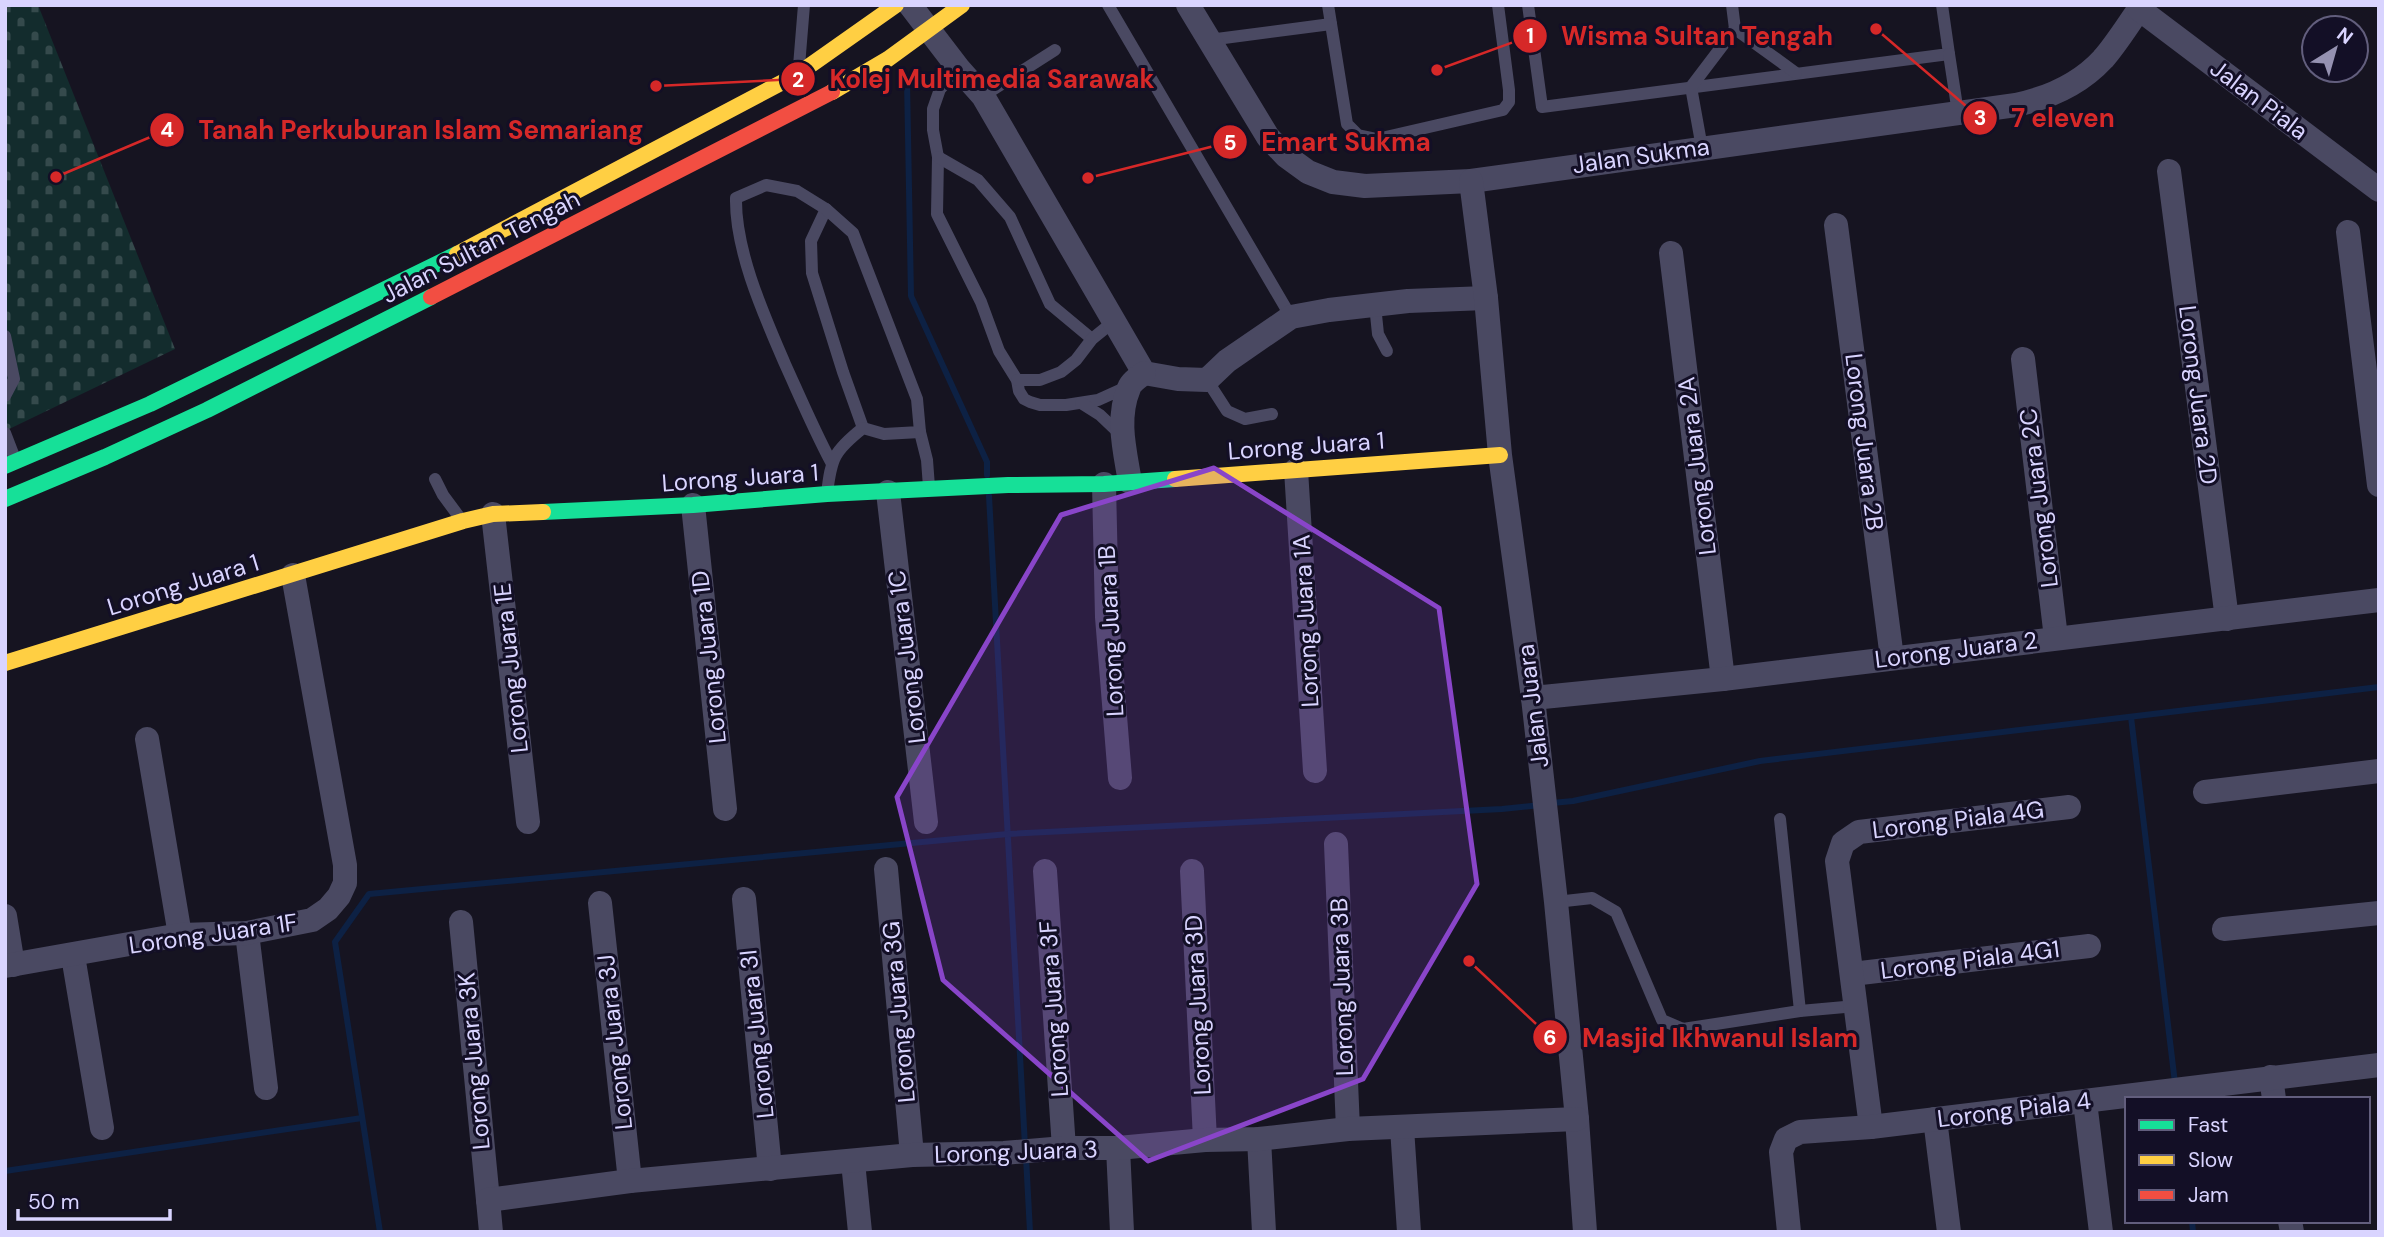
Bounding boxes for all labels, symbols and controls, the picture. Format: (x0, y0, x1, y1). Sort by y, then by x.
callout: Wisma Sultan Tengah (1512, 12, 1847, 59)
north arrow (2300, 14, 2370, 84)
text: Wisma Sultan Tengah (1561, 19, 1833, 53)
text: 1 (1526, 22, 1534, 50)
text: N (2332, 22, 2358, 50)
street label: Jalan Piala (2204, 53, 2314, 147)
callout: Kolej Multimedia Sarawak (780, 56, 1169, 103)
text: Kolej Multimedia Sarawak (829, 62, 1155, 96)
text: 2 (792, 66, 804, 94)
callout: 7 eleven (1962, 94, 2129, 141)
text: 7 eleven (2011, 101, 2115, 135)
text: 3 (1974, 104, 1986, 132)
callout: Tanah Perkuburan Islam Semariang (149, 106, 657, 153)
text: Tanah Perkuburan Islam Semariang (199, 113, 643, 147)
text: 4 (160, 116, 174, 144)
callout: Emart Sukma (1212, 119, 1445, 166)
text: Emart Sukma (1261, 125, 1431, 159)
text: 5 (1223, 129, 1237, 157)
street label: Jalan Sukma (1571, 131, 1711, 180)
street label: Jalan Sultan Tengah (376, 183, 585, 310)
street label: Lorong Juara 2D (2172, 304, 2225, 486)
street label: Lorong Juara 2B (1838, 352, 1891, 532)
street label: Lorong Juara 2A (1670, 375, 1723, 557)
street label: Lorong Juara 2C (2012, 407, 2065, 590)
street label: Lorong Juara 1 (1226, 425, 1385, 466)
street label: Lorong Juara 1 (660, 457, 819, 498)
street label: Lorong Juara 1A (1285, 534, 1326, 708)
street label: Lorong Juara 1B (1091, 544, 1130, 718)
street label: Lorong Juara 1 (103, 547, 263, 622)
street label: Lorong Juara 1D (684, 569, 733, 745)
street label: Lorong Juara 1C (880, 569, 933, 746)
street label: Lorong Juara 1E (486, 582, 535, 755)
street label: Lorong Juara 2 (1873, 624, 2039, 675)
street label: Jalan Juara (1510, 642, 1555, 770)
street label: Lorong Piala 4G (1870, 794, 2046, 845)
street label: Lorong Juara 3B (1323, 897, 1360, 1077)
street label: Lorong Juara 1F (127, 906, 299, 961)
street label: Lorong Juara 3D (1177, 914, 1218, 1096)
street label: Lorong Juara 3G (875, 920, 922, 1104)
street label: Lorong Juara 3F (1032, 920, 1075, 1098)
street label: Lorong Piala 4G1 (1879, 933, 2061, 986)
street label: Lorong Juara 3I (732, 948, 781, 1120)
street label: Lorong Juara 3J (590, 953, 639, 1131)
street label: Lorong Juara 3K (450, 971, 497, 1151)
callout: Masjid Ikhwanul Islam (1532, 1014, 1872, 1061)
text: Masjid Ikhwanul Islam (1582, 1021, 1858, 1055)
text: 6 (1543, 1024, 1557, 1052)
street label: Lorong Piala 4 (1935, 1085, 2093, 1134)
legend (2125, 1097, 2370, 1223)
text: Fast (2188, 1111, 2228, 1139)
street label: Lorong Juara 3 (934, 1133, 1098, 1170)
text: Slow (2188, 1146, 2233, 1174)
scale bar (18, 1178, 170, 1222)
text: Jam (2188, 1181, 2229, 1209)
text: 50 m (28, 1188, 79, 1216)

